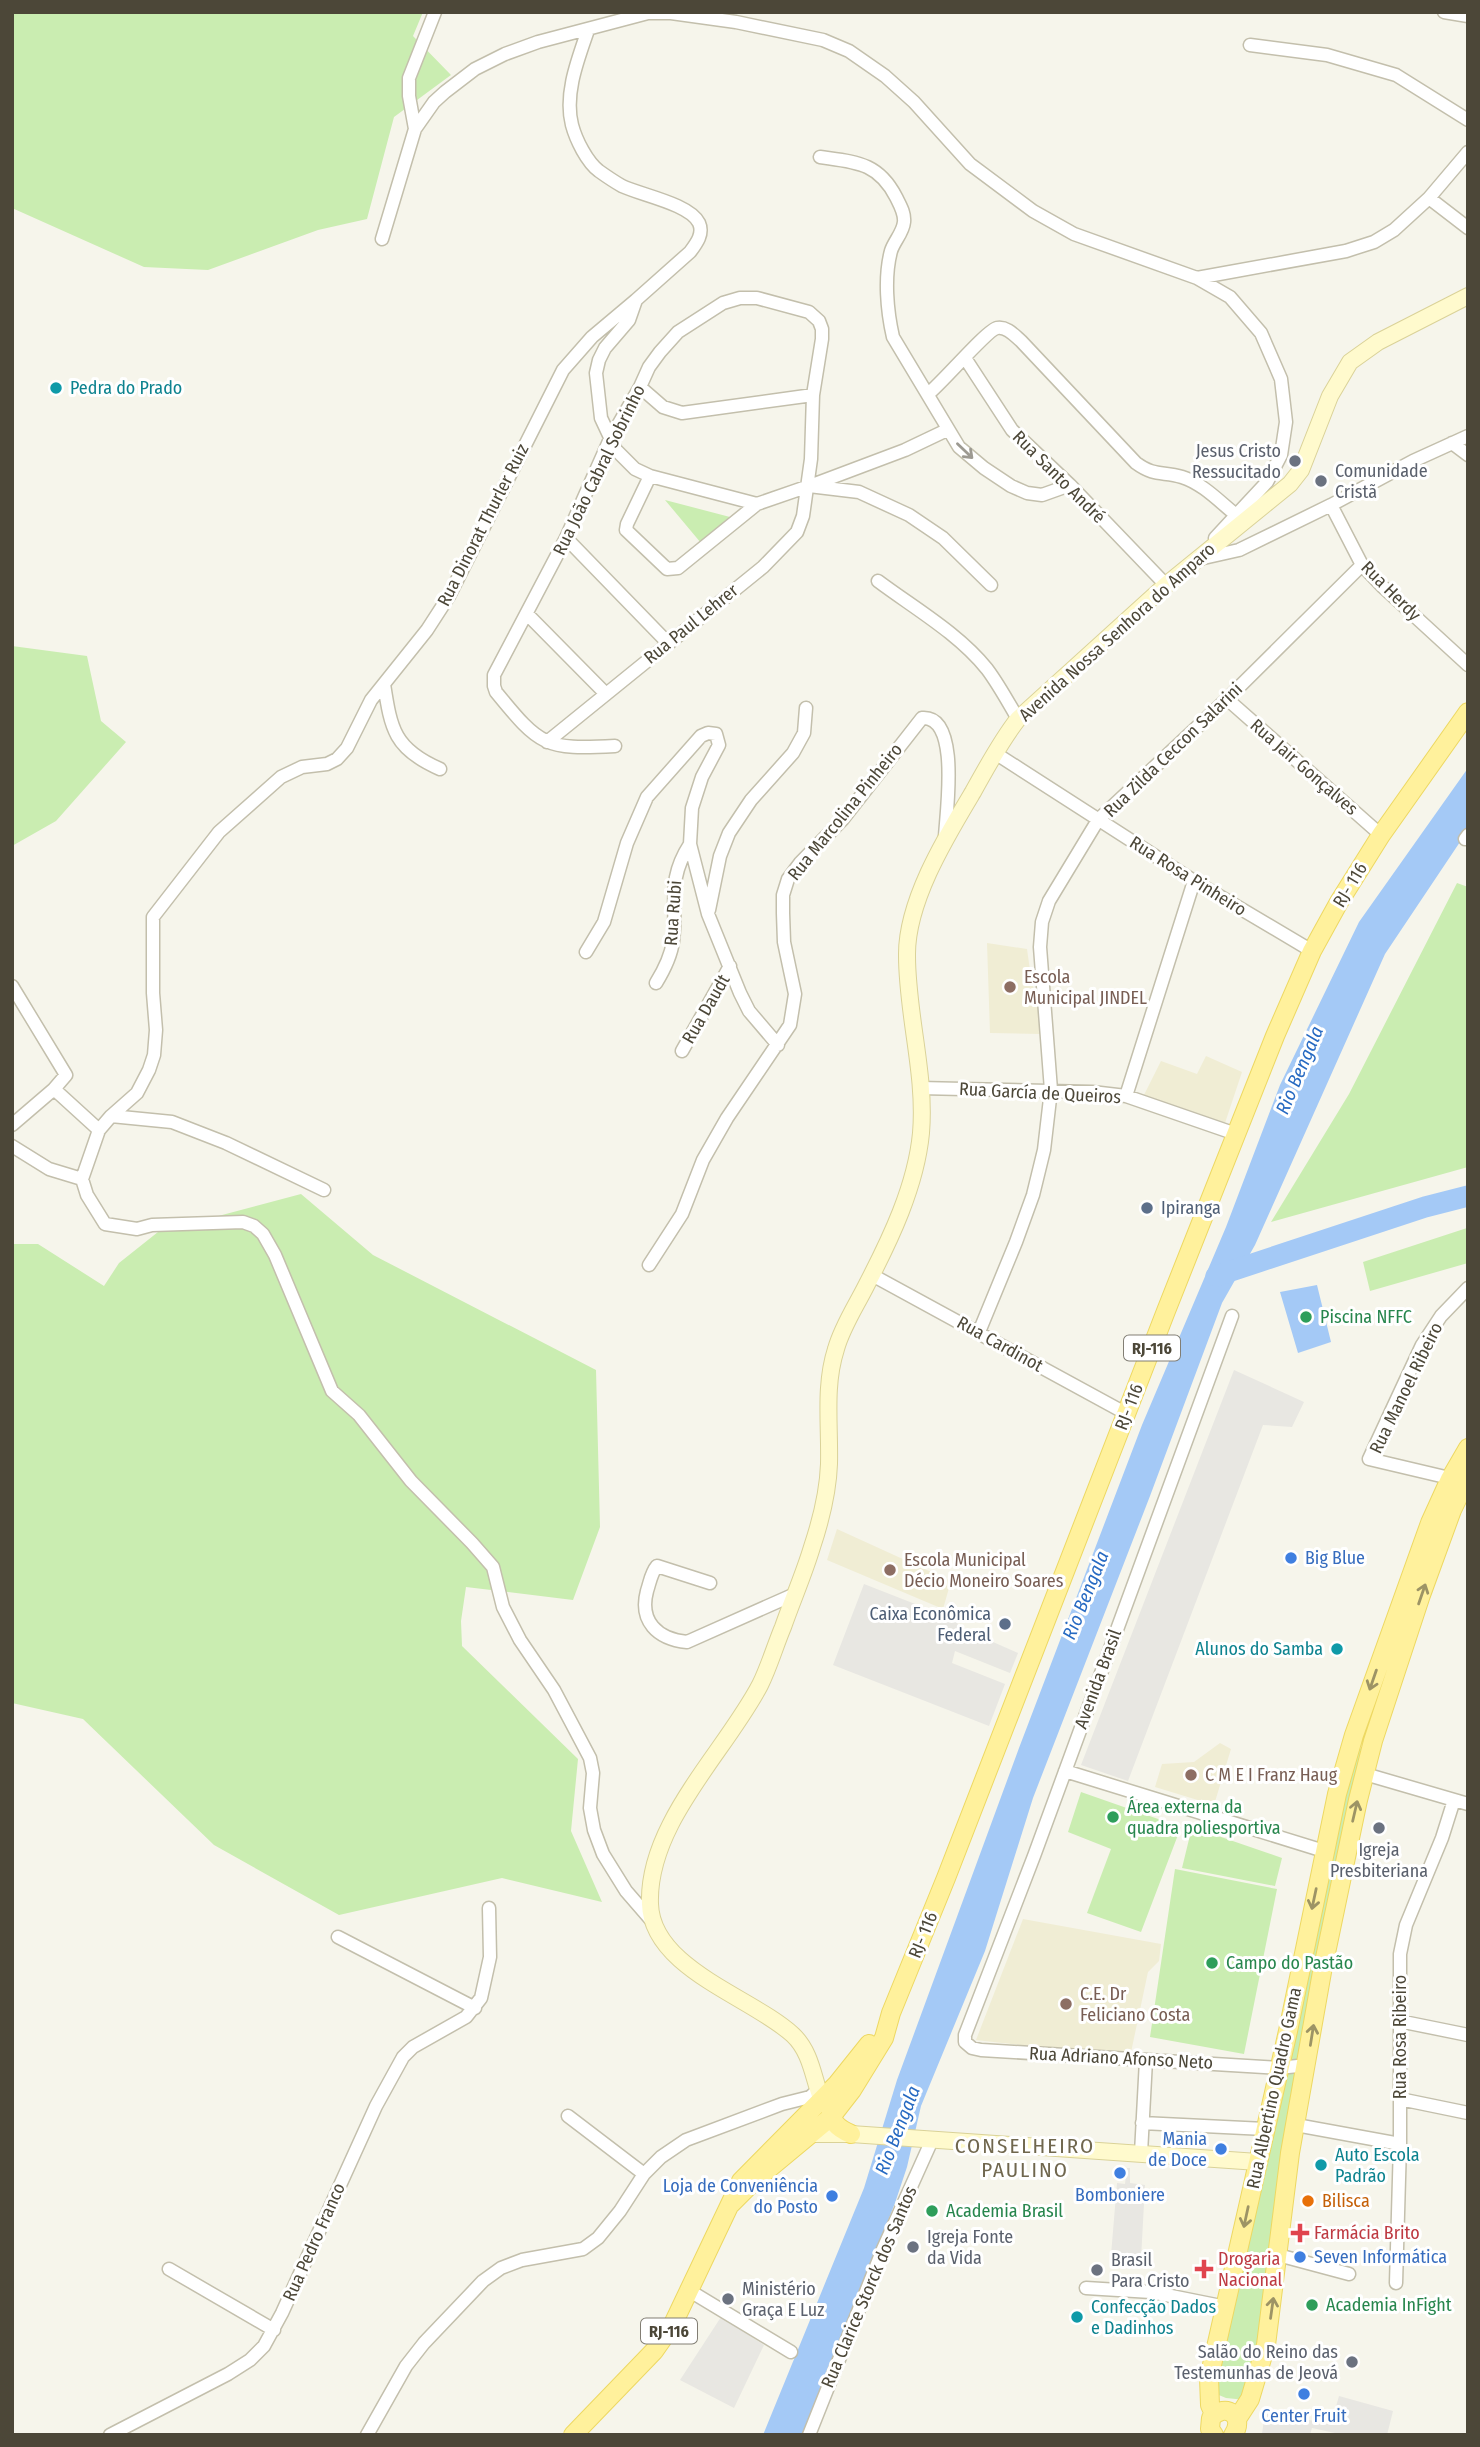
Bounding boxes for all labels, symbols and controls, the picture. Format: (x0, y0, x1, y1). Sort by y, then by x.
place label: Pedra do Prado (70, 377, 182, 399)
marker: Pedra do Prado (48, 380, 64, 396)
street label: Rua João Cabral Sobrinho (548, 381, 650, 559)
street label: Rua Santo André (1008, 426, 1110, 528)
street label: Rua Dinorat Thurler Ruiz (432, 440, 534, 610)
place label: Jesus Cristo Ressucitado (1192, 440, 1281, 483)
one-way arrow (956, 443, 973, 460)
marker: Jesus Cristo Ressucitado (1287, 453, 1303, 469)
place label: Comunidade Cristã (1335, 460, 1428, 503)
marker: Comunidade Cristã (1313, 473, 1329, 489)
street label: Avenida Nossa Senhora do Amparo (1014, 538, 1220, 726)
street label: Rua Herdy (1357, 557, 1425, 625)
street label: Rua Paul Lehrer (639, 579, 743, 669)
street label: Rua Zilda Ceccon Salarini (1099, 678, 1247, 822)
street label: Rua Jair Gonçalves (1246, 714, 1363, 820)
street label: Rua Marcolina Pinheiro (783, 739, 907, 885)
street label: Rua Rosa Pinheiro (1126, 831, 1250, 921)
street label: RJ- 116 (1328, 859, 1372, 911)
street label: Rua Rubi (660, 880, 686, 946)
place label: Escola Municipal JINDEL (1024, 966, 1147, 1009)
street label: Rua Daudt (677, 970, 735, 1048)
marker: Escola Municipal JINDEL (1002, 979, 1018, 995)
water label: Rio Bengala (1271, 1023, 1328, 1118)
street label: Rua García de Queiros (958, 1078, 1122, 1108)
place label: Ipiranga (1161, 1197, 1221, 1219)
marker: Ipiranga (1139, 1200, 1155, 1216)
place label: Piscina NFFC (1320, 1306, 1412, 1328)
marker: Piscina NFFC (1298, 1309, 1314, 1325)
street label: Rua Cardinot (953, 1311, 1047, 1377)
street label: Rua Manoel Ribeiro (1365, 1319, 1447, 1457)
road number: RJ-116 (1124, 1336, 1180, 1360)
street label: RJ- 116 (1110, 1381, 1148, 1433)
place label: Big Blue (1305, 1547, 1365, 1569)
water label: Rio Bengala (1057, 1548, 1114, 1643)
place label: Escola Municipal Décio Moneiro Soares (904, 1549, 1064, 1592)
marker: Big Blue (1283, 1550, 1299, 1566)
marker: Escola Municipal Décio Moneiro Soares (882, 1562, 898, 1578)
one-way arrow (1417, 1584, 1429, 1606)
place label: Caixa Econômica Federal (869, 1603, 991, 1646)
marker: Caixa Econômica Federal (997, 1616, 1013, 1632)
street label: Avenida Brasil (1070, 1626, 1126, 1732)
place label: Alunos do Samba (1195, 1638, 1323, 1660)
marker: Alunos do Samba (1329, 1641, 1345, 1657)
one-way arrow (1366, 1668, 1379, 1690)
place label: C M E I Franz Haug (1205, 1764, 1338, 1786)
marker: C M E I Franz Haug (1183, 1767, 1199, 1783)
place label: Área externa da quadra poliesportiva (1127, 1795, 1281, 1839)
one-way arrow (1349, 1801, 1362, 1823)
marker: Área externa da quadra poliesportiva (1105, 1809, 1121, 1825)
marker: Igreja Presbiteriana (1371, 1820, 1387, 1836)
place label: Igreja Presbiteriana (1330, 1839, 1428, 1882)
one-way arrow (1307, 1887, 1321, 1910)
street label: RJ- 116 (904, 1909, 942, 1961)
place label: Campo do Pastão (1226, 1952, 1353, 1974)
marker: Campo do Pastão (1204, 1955, 1220, 1971)
street label: Rua Rosa Ribeiro (1389, 1975, 1411, 2099)
place label: C.E. Dr Feliciano Costa (1080, 1983, 1190, 2026)
street label: Rua Albertino Quadro Gama (1242, 1985, 1306, 2191)
marker: C.E. Dr Feliciano Costa (1058, 1996, 1074, 2012)
one-way arrow (1306, 2024, 1319, 2047)
street label: Rua Adriano Afonso Neto (1028, 2042, 1214, 2074)
water label: Rio Bengala (870, 2083, 925, 2178)
place label: Mania de Doce (1148, 2128, 1207, 2171)
district label: CONSELHEIRO PAULINO (955, 2133, 1095, 2183)
marker: Mania de Doce (1213, 2141, 1229, 2157)
place label: Auto Escola Padrão (1335, 2144, 1420, 2187)
marker: Auto Escola Padrão (1313, 2157, 1329, 2173)
marker: Bomboniere (1112, 2165, 1128, 2181)
place label: Loja de Conveniência do Posto (663, 2175, 818, 2218)
street label: Rua Pedro Franco (278, 2179, 350, 2305)
street label: Rua Clarice Storck dos Santos (816, 2182, 922, 2391)
place label: Bomboniere (1075, 2184, 1165, 2206)
marker: Loja de Conveniência do Posto (824, 2188, 840, 2204)
place label: Bilisca (1322, 2190, 1370, 2212)
marker: Bilisca (1300, 2193, 1316, 2209)
place label: Academia Brasil (946, 2200, 1063, 2222)
marker: Academia Brasil (924, 2203, 940, 2219)
one-way arrow (1238, 2205, 1252, 2228)
place label: Farmácia Brito (1314, 2222, 1420, 2244)
marker: Farmácia Brito (1292, 2225, 1308, 2241)
place label: Igreja Fonte da Vida (927, 2226, 1013, 2269)
marker: Igreja Fonte da Vida (905, 2239, 921, 2255)
place label: Seven Informática (1314, 2246, 1447, 2268)
place label: Drogaria Nacional (1218, 2248, 1283, 2291)
place label: Brasil Para Cristo (1111, 2249, 1190, 2292)
marker: Seven Informática (1292, 2249, 1308, 2265)
marker: Drogaria Nacional (1196, 2261, 1212, 2277)
marker: Brasil Para Cristo (1089, 2262, 1105, 2278)
place label: Ministério Graça E Luz (742, 2278, 824, 2321)
marker: Ministério Graça E Luz (720, 2291, 736, 2307)
place label: Academia InFight (1326, 2294, 1452, 2316)
place label: Confecção Dados e Dadinhos (1091, 2296, 1217, 2339)
one-way arrow (1266, 2297, 1279, 2320)
marker: Academia InFight (1304, 2297, 1320, 2313)
marker: Confecção Dados e Dadinhos (1069, 2309, 1085, 2325)
road number: RJ-116 (641, 2318, 697, 2344)
place label: Salão do Reino das Testemunhas de Jeová (1174, 2341, 1338, 2384)
marker: Salão do Reino das Testemunhas de Jeová (1344, 2354, 1360, 2370)
marker: Center Fruit (1296, 2386, 1312, 2402)
place label: Center Fruit (1261, 2405, 1347, 2427)

